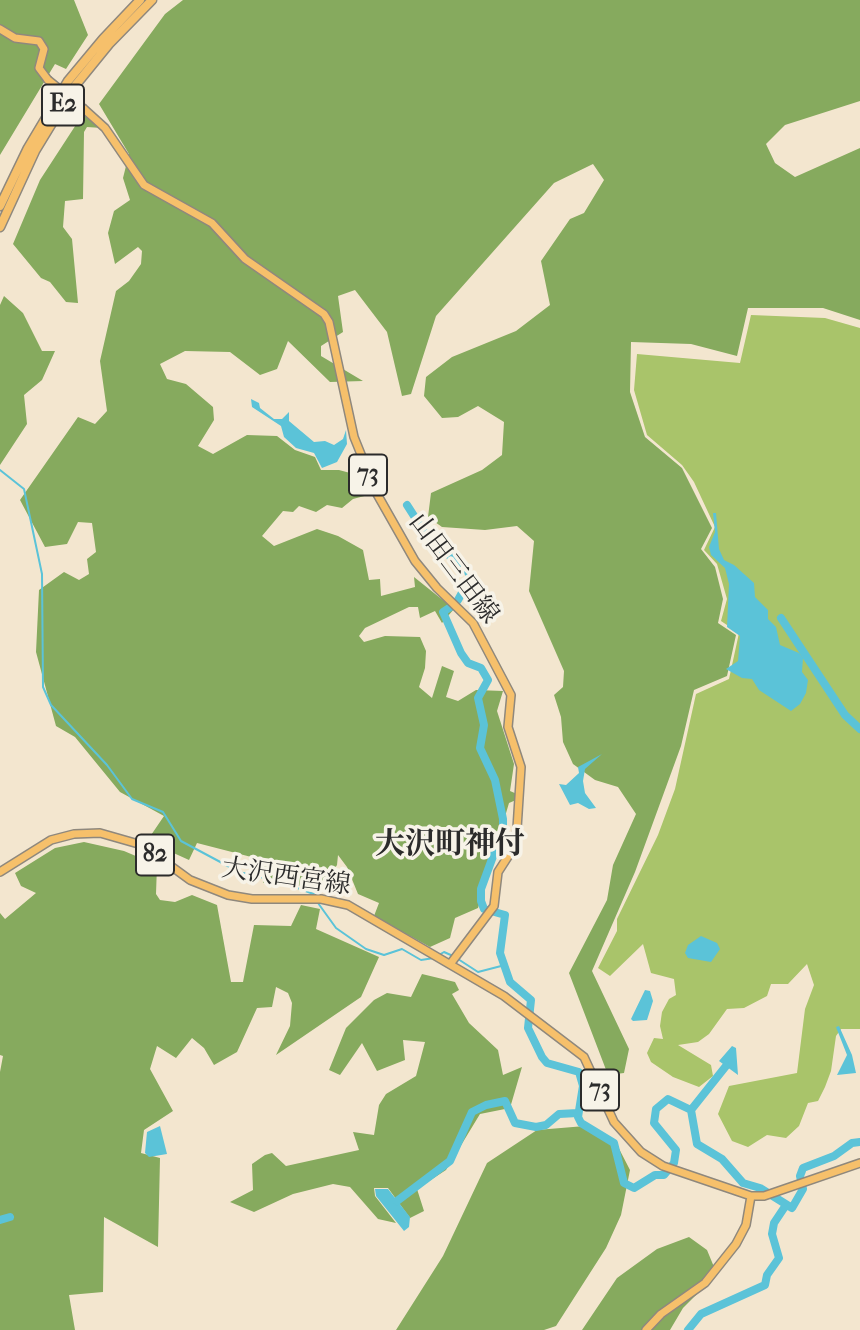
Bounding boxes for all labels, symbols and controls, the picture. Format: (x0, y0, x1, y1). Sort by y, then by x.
road number: E2 (42, 84, 84, 125)
road number: 73 (349, 454, 387, 496)
street label: 山田三田線 (401, 508, 505, 630)
district label: 大沢町神付 (375, 828, 525, 864)
road number: 82 (136, 834, 174, 876)
street label: 大沢西宮線 (219, 854, 353, 902)
road number: 73 (581, 1070, 619, 1110)

